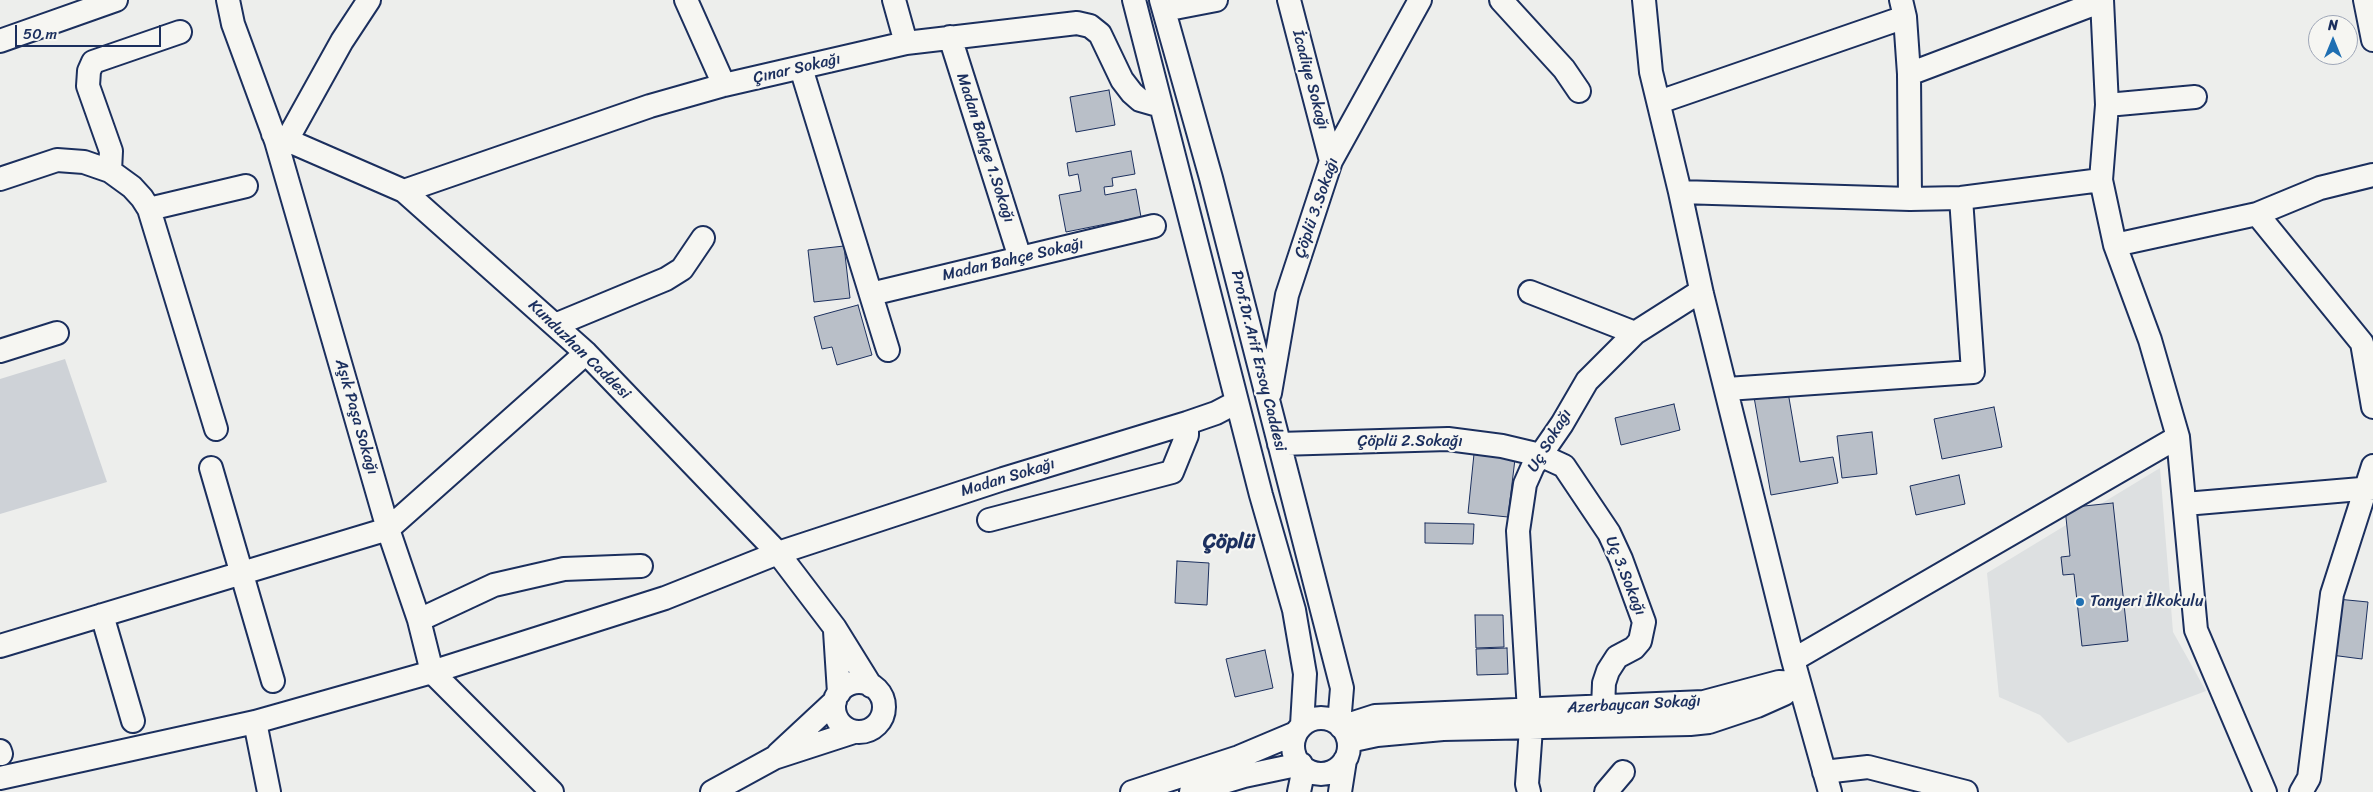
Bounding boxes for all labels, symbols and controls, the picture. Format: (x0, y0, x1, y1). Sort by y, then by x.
text: N (2328, 13, 2338, 38)
scale bar (18, 15, 164, 47)
north arrow (2308, 15, 2358, 65)
text: 50 m (23, 21, 57, 47)
street label: İcadiye Sokağı (1287, 28, 1333, 132)
street label: Çınar Sokağı (751, 50, 843, 88)
street label: Madan Bahçe 1.Sokağı (952, 71, 1018, 225)
street label: Çöplü 3.Sokağı (1291, 155, 1343, 261)
street label: Madan Bahçe Sokağı (940, 234, 1086, 286)
street label: Prof.Dr.Arif Ersoy Caddesi (1226, 269, 1290, 453)
street label: Kunduzhan Caddesi (524, 296, 634, 404)
street label: Aşık Paşa Sokağı (330, 357, 382, 477)
street label: Uç Sokağı (1524, 406, 1576, 476)
street label: Çöplü 2.Sokağı (1357, 432, 1463, 452)
street label: Madan Sokağı (959, 455, 1057, 501)
district label: Çöplü (1203, 530, 1255, 556)
street label: Uç 3.Sokağı (1600, 534, 1650, 618)
place label: Tanyeri İlkokulu (2090, 592, 2204, 612)
marker: Tanyeri İlkokulu (2074, 596, 2086, 608)
street label: Azerbaycan Sokağı (1567, 692, 1701, 718)

